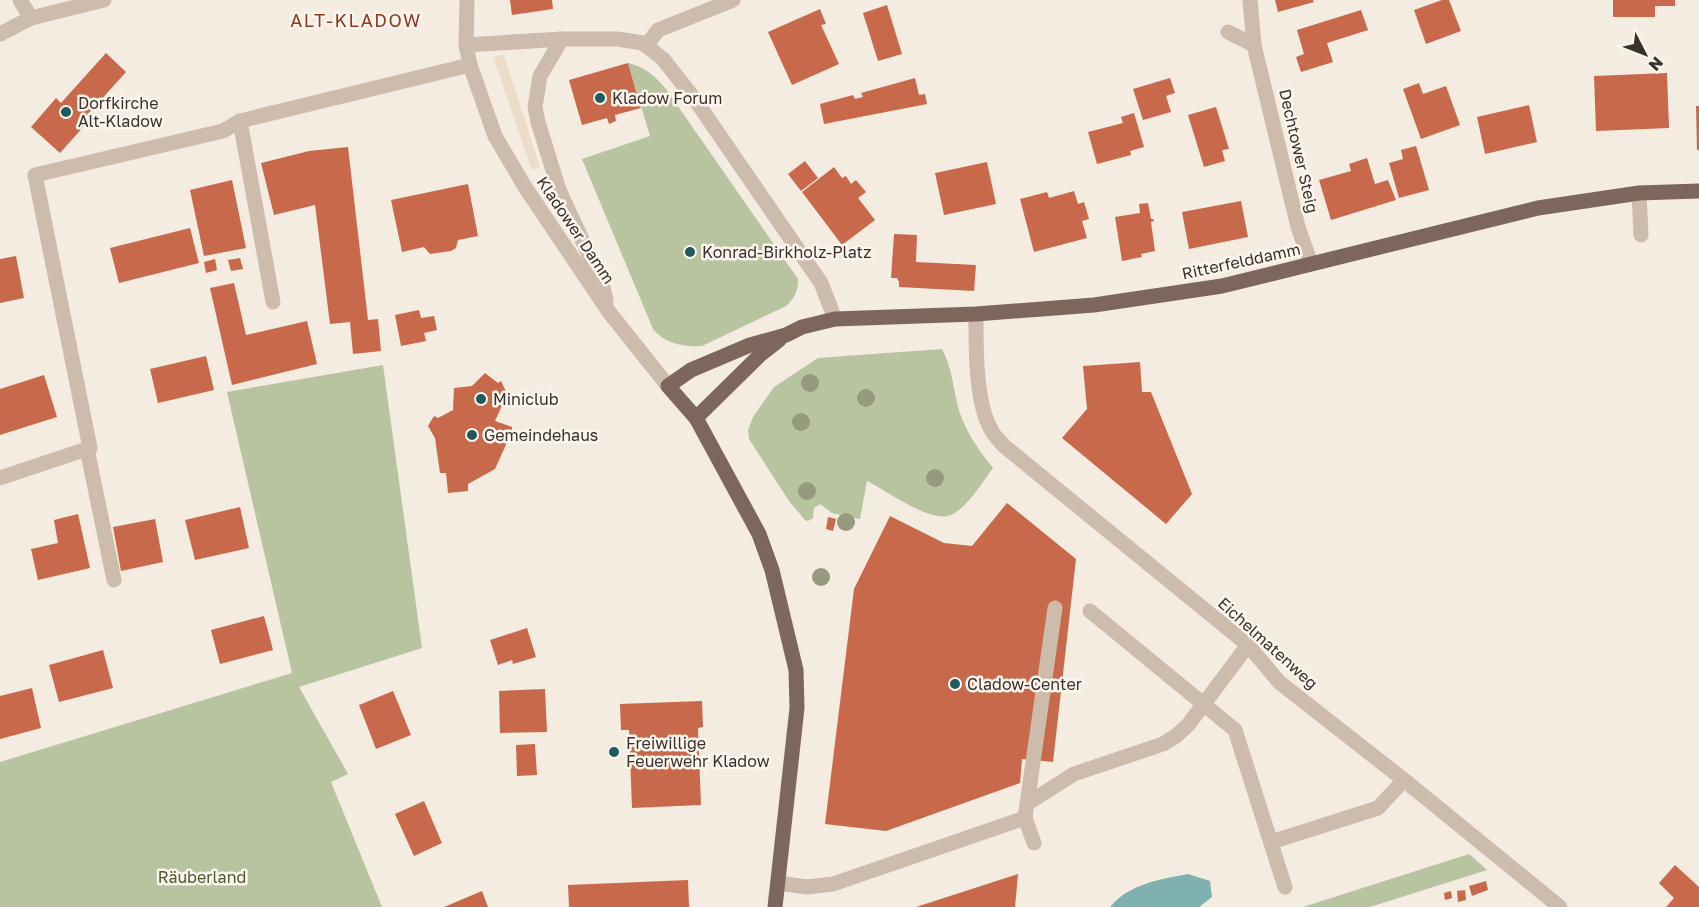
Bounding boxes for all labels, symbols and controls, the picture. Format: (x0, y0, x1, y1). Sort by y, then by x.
district label: ALT-KLADOW (290, 9, 422, 31)
north arrow (1615, 24, 1675, 84)
text: N (1645, 53, 1668, 75)
street label: Dechtower Steig (1275, 87, 1323, 215)
place label: Kladow Forum (612, 88, 722, 108)
marker: Kladow Forum (593, 91, 607, 105)
place label: Dorfkirche Alt-Kladow (78, 93, 163, 131)
marker: Dorfkirche Alt-Kladow (59, 105, 73, 119)
street label: Kladower Damm (533, 173, 619, 287)
street label: Ritterfelddamm (1180, 239, 1302, 283)
place label: Konrad-Birkholz-Platz (702, 242, 872, 262)
marker: Konrad-Birkholz-Platz (683, 245, 697, 259)
place label: Miniclub (493, 389, 559, 409)
marker: Miniclub (474, 392, 488, 406)
place label: Gemeindehaus (484, 425, 598, 445)
marker: Gemeindehaus (465, 428, 479, 442)
street label: Eichelmatenweg (1214, 593, 1322, 693)
place label: Cladow-Center (967, 674, 1082, 694)
marker: Cladow-Center (948, 677, 962, 691)
place label: Freiwillige Feuerwehr Kladow (626, 733, 770, 771)
marker: Freiwillige Feuerwehr Kladow (607, 745, 621, 759)
park label: Räuberland (158, 867, 246, 887)

